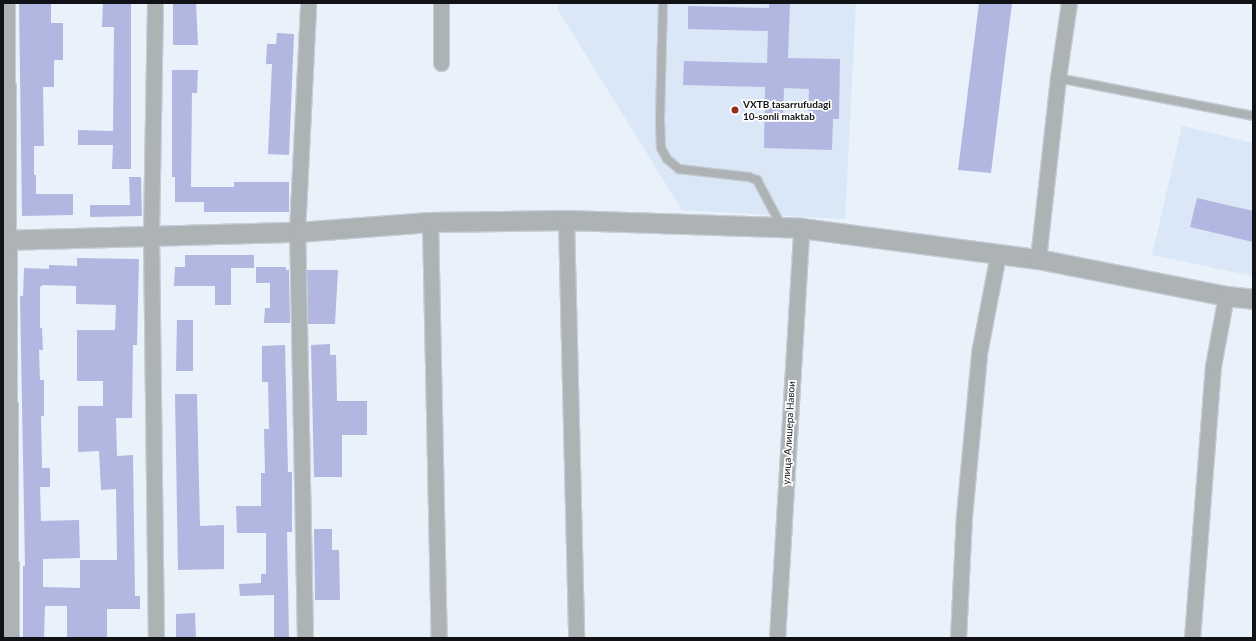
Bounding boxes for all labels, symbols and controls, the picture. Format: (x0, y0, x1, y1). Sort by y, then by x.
place label: VXTB tasarrufudagi 10-sonli maktab (743, 98, 831, 122)
marker: VXTB tasarrufudagi 10-sonli maktab (730, 105, 740, 115)
street label: улица Алишера Навои (780, 381, 798, 485)

